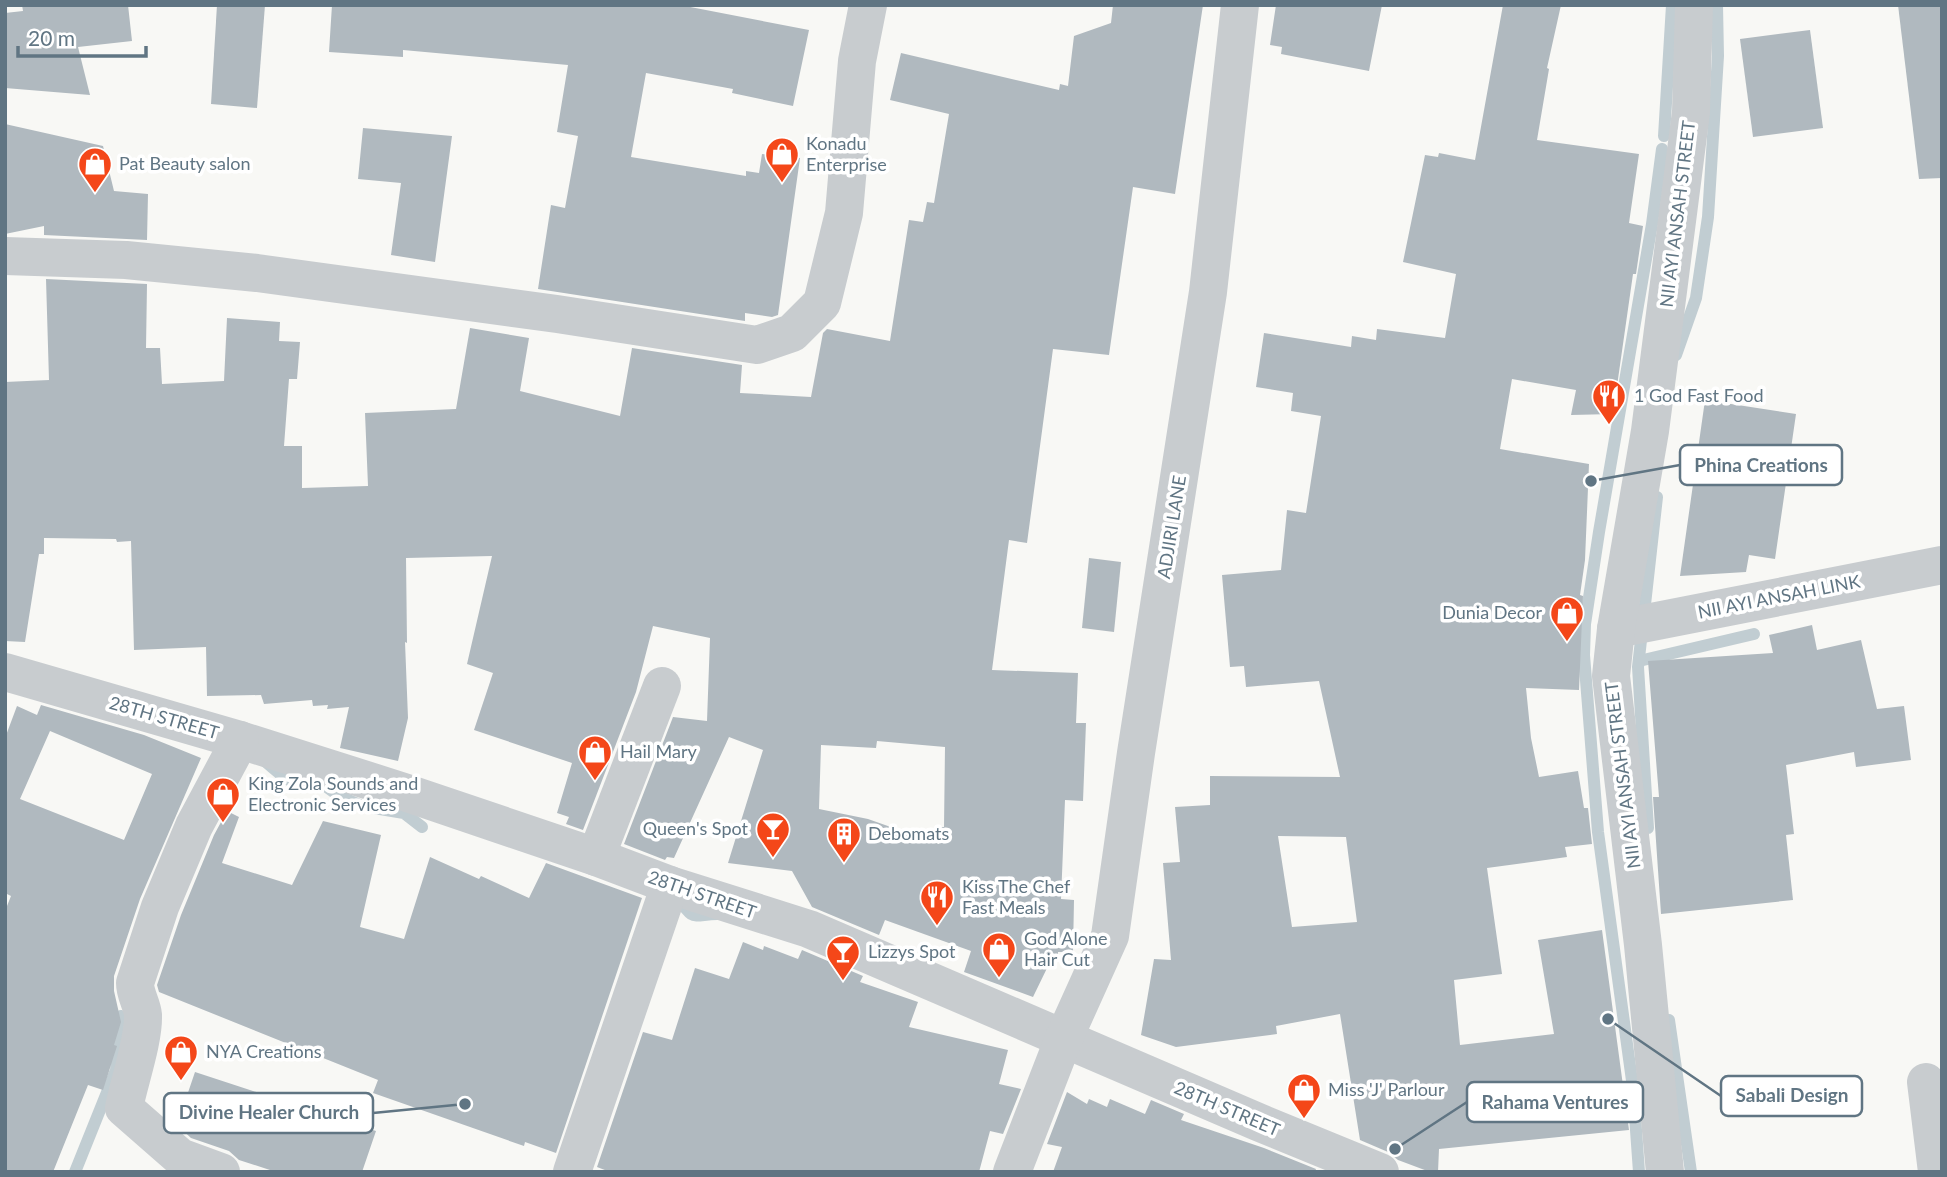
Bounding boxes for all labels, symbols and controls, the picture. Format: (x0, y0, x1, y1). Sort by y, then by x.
scale bar (18, 14, 145, 58)
text: 20 m (28, 25, 75, 50)
street label: NII AYI ANSAH STREET (1655, 119, 1699, 309)
place label: Konadu Enterprise (806, 132, 887, 175)
shop icon: Konadu Enterprise (763, 135, 801, 184)
shop icon: Pat Beauty salon (76, 145, 114, 194)
place label: Pat Beauty salon (119, 152, 251, 174)
restaurant icon: 1 God Fast Food (1590, 377, 1628, 426)
place label: 1 God Fast Food (1634, 384, 1764, 406)
callout: Phina Creations (1680, 445, 1842, 485)
text: Phina Creations (1694, 453, 1828, 476)
street label: ADJIRI LANE (1152, 474, 1190, 580)
street label: NII AYI ANSAH LINK (1696, 569, 1862, 623)
shop icon: Dunia Decor (1548, 594, 1586, 643)
place label: Dunia Decor (1442, 601, 1542, 623)
street label: NII AYI ANSAH STREET (1600, 680, 1644, 870)
street label: 28TH STREET (107, 691, 222, 743)
shop icon: Hail Mary (576, 733, 614, 782)
place label: Hail Mary (620, 740, 698, 762)
place label: King Zola Sounds and Electronic Services (248, 772, 418, 815)
shop icon: King Zola Sounds and Electronic Services (204, 775, 242, 824)
bar icon: Queen's Spot (754, 810, 792, 859)
building icon: Debomats (825, 815, 863, 864)
place label: Queen's Spot (643, 817, 749, 839)
place label: Debomats (868, 822, 949, 844)
street label: 28TH STREET (645, 865, 760, 923)
place label: Kiss The Chef Fast Meals (962, 875, 1071, 918)
restaurant icon: Kiss The Chef Fast Meals (918, 878, 956, 927)
place label: God Alone Hair Cut (1024, 927, 1108, 970)
shop icon: God Alone Hair Cut (980, 930, 1018, 979)
bar icon: Lizzys Spot (824, 933, 862, 982)
place label: Lizzys Spot (868, 940, 956, 962)
shop icon: NYA Creations (162, 1033, 200, 1082)
place label: NYA Creations (206, 1040, 322, 1062)
shop icon: Miss 'J' Parlour (1285, 1071, 1323, 1120)
street label: 28TH STREET (1171, 1076, 1284, 1140)
callout: Sabali Design (1721, 1076, 1862, 1116)
place label: Miss 'J' Parlour (1328, 1078, 1445, 1100)
callout: Rahama Ventures (1467, 1082, 1643, 1122)
text: Sabali Design (1736, 1083, 1848, 1106)
text: Rahama Ventures (1481, 1090, 1629, 1113)
callout: Divine Healer Church (164, 1093, 373, 1133)
text: Divine Healer Church (179, 1100, 359, 1123)

